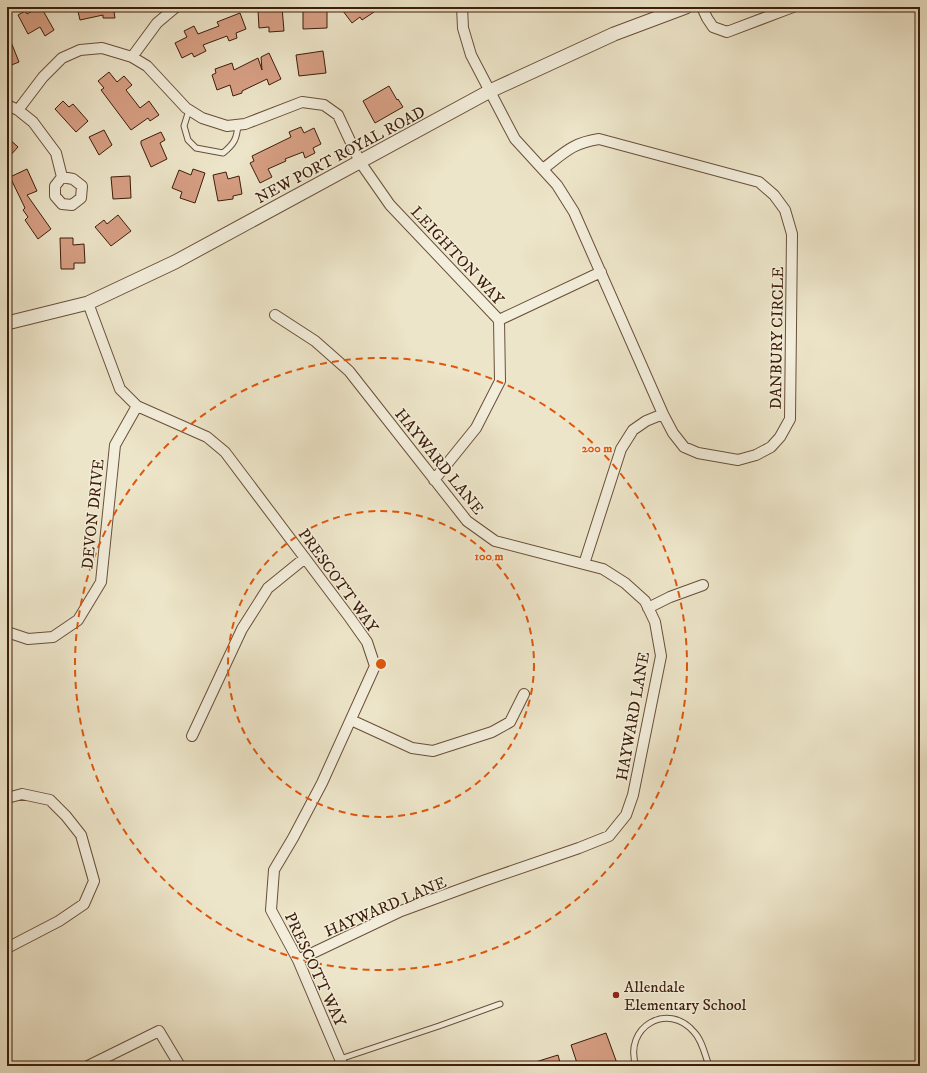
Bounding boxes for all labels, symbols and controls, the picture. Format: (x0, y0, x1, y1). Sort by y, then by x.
street label: NEW PORT ROYAL ROAD (252, 102, 429, 208)
street label: LEIGHTON WAY (406, 202, 509, 310)
street label: DANBURY CIRCLE (766, 266, 788, 410)
street label: HAYWARD LANE (390, 405, 488, 519)
text: 200 m (582, 441, 612, 456)
street label: DEVON DRIVE (77, 458, 109, 570)
street label: PRESCOTT WAY (294, 525, 383, 637)
text: 100 m (475, 549, 503, 564)
street label: HAYWARD LANE (612, 650, 654, 782)
centre of rings (374, 657, 388, 671)
street label: HAYWARD LANE (321, 872, 449, 942)
street label: PRESCOTT WAY (280, 909, 351, 1031)
place label: Allendale Elementary School (624, 977, 747, 1015)
marker: Allendale Elementary School (611, 990, 621, 1000)

